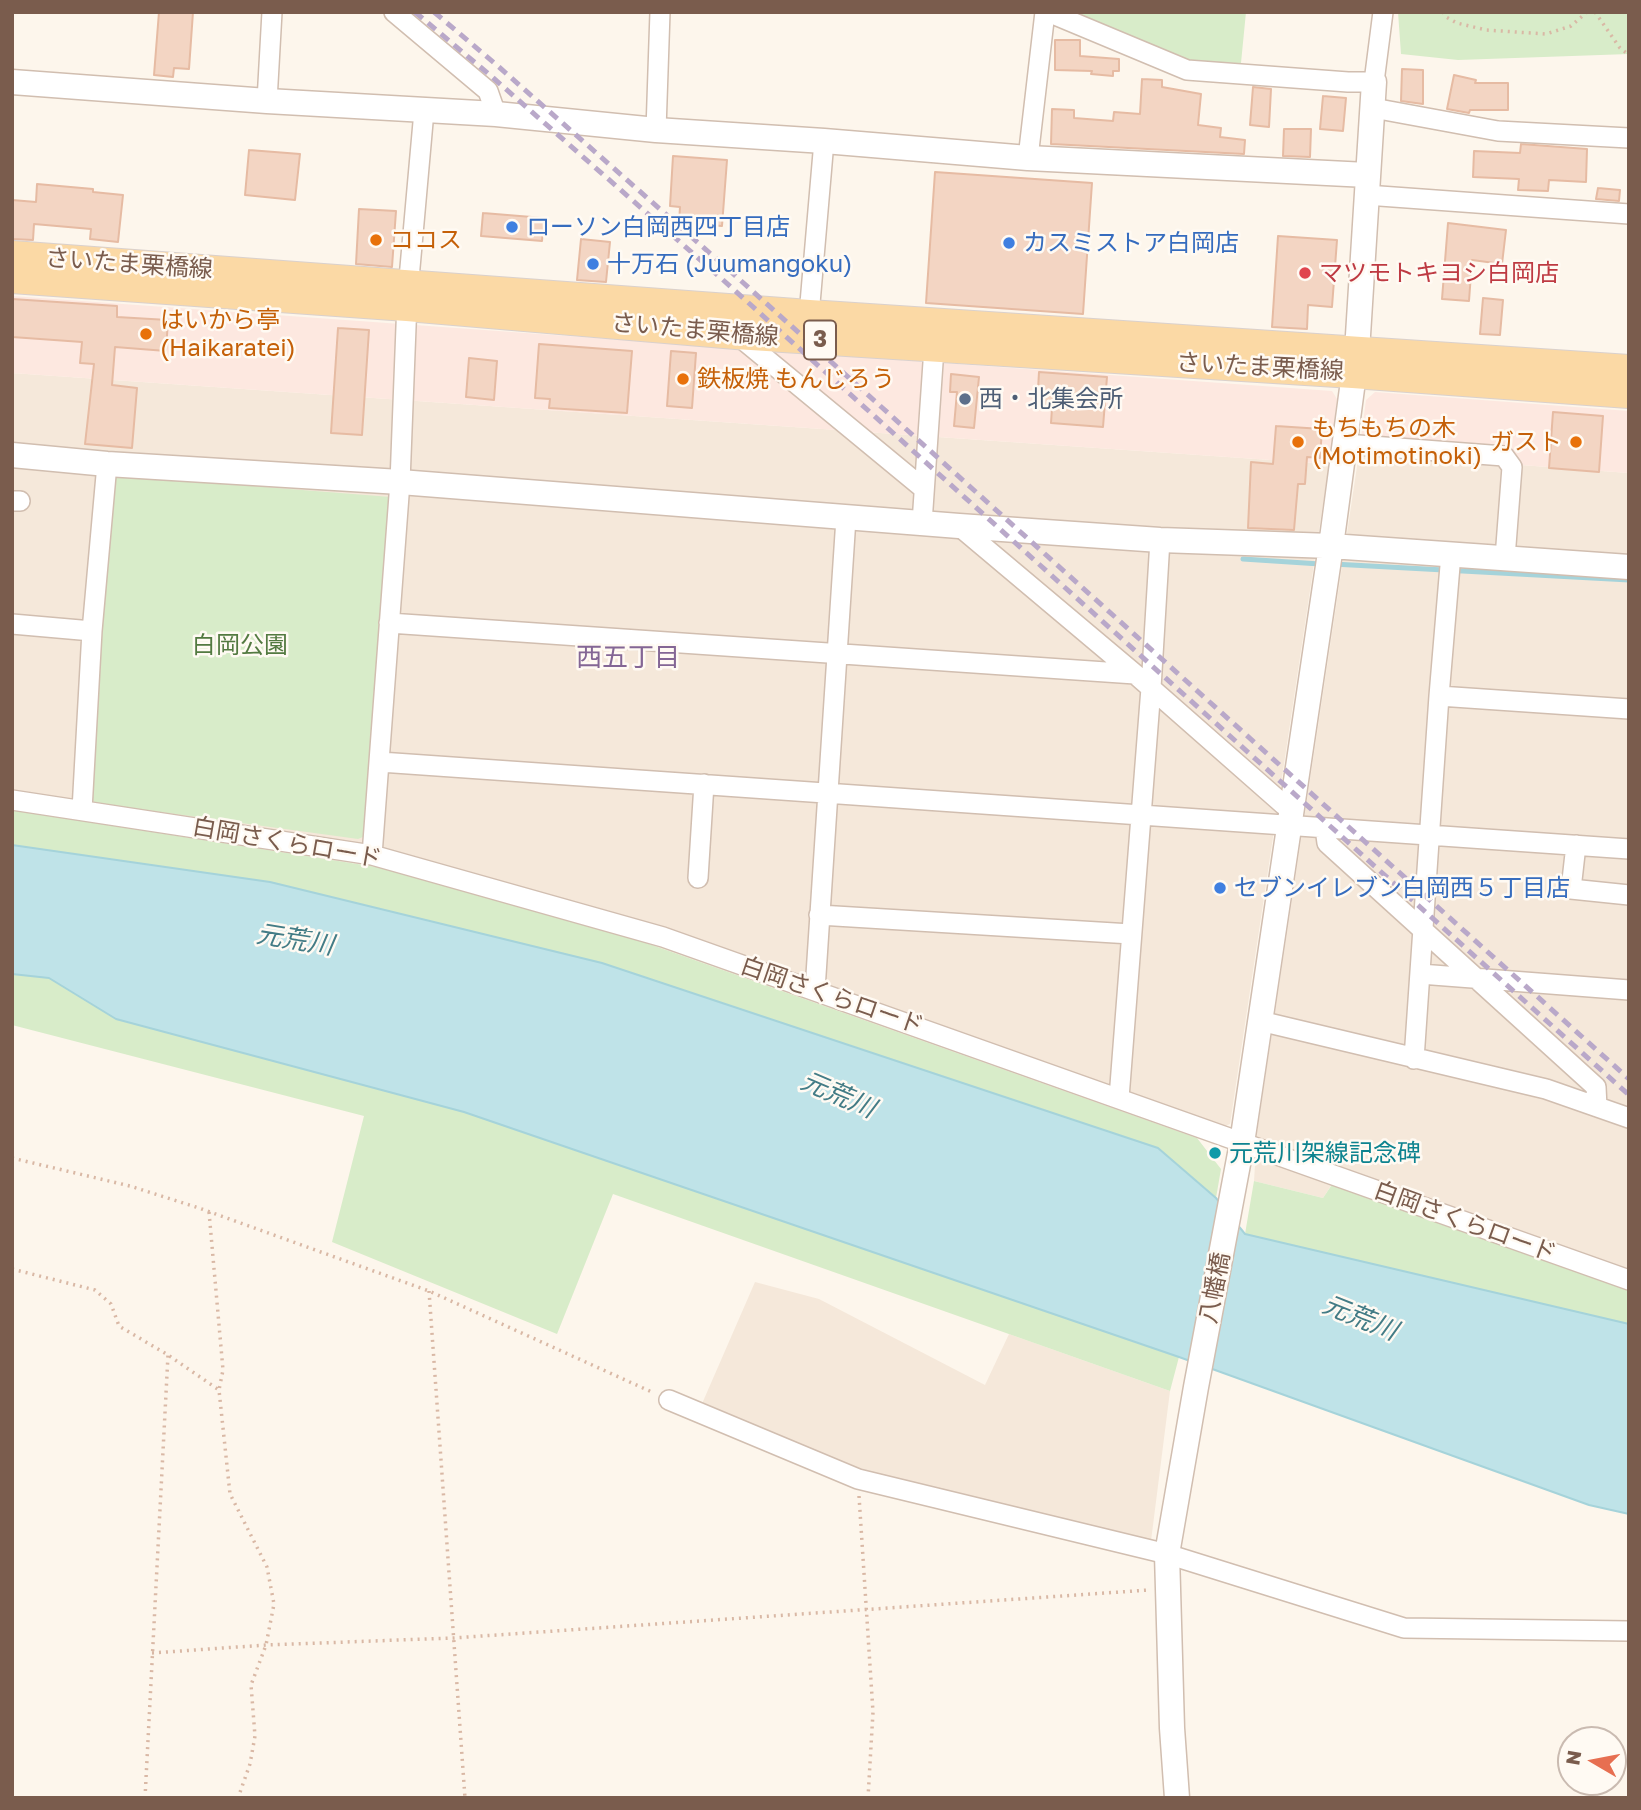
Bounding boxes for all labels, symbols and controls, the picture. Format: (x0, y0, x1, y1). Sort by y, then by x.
place label: ローソン白岡西四丁目店 (526, 213, 790, 241)
marker: ローソン白岡西四丁目店 (504, 219, 520, 235)
place label: ココス (390, 226, 462, 254)
place label: カスミストア白岡店 (1023, 229, 1239, 257)
marker: ココス (368, 232, 384, 248)
marker: カスミストア白岡店 (1001, 235, 1017, 251)
street label: さいたま栗橋線 (44, 244, 214, 284)
place label: 十万石 (Juumangoku) (607, 250, 852, 278)
marker: 十万石 (Juumangoku) (585, 256, 601, 272)
place label: マツモトキヨシ白岡店 (1319, 259, 1559, 287)
marker: マツモトキヨシ白岡店 (1297, 265, 1313, 281)
place label: はいから亭 (Haikaratei) (160, 306, 296, 362)
street label: さいたま栗橋線 (610, 308, 780, 352)
road number: 3 (804, 320, 836, 360)
marker: はいから亭 (Haikaratei) (138, 326, 154, 342)
street label: さいたま栗橋線 (1175, 348, 1345, 386)
place label: 鉄板焼 もんじろう (697, 365, 895, 393)
marker: 鉄板焼 もんじろう (675, 371, 691, 387)
place label: 西・北集会所 (979, 385, 1123, 413)
marker: 西・北集会所 (957, 391, 973, 407)
place label: もちもちの木 (Motimotinoki) (1312, 414, 1482, 470)
place label: ガスト (1490, 428, 1562, 456)
marker: もちもちの木 (Motimotinoki) (1290, 434, 1306, 450)
marker: ガスト (1568, 434, 1584, 450)
park label: 白岡公園 (192, 631, 288, 659)
district label: 西五丁目 (576, 642, 680, 674)
street label: 白岡さくらロード (190, 812, 384, 874)
place label: セブンイレブン白岡西５丁目店 (1234, 874, 1570, 902)
marker: セブンイレブン白岡西５丁目店 (1212, 880, 1228, 896)
water label: 元荒川 (254, 918, 336, 962)
street label: 白岡さくらロード (737, 951, 927, 1041)
water label: 元荒川 (796, 1065, 880, 1125)
place label: 元荒川架線記念碑 (1229, 1139, 1421, 1167)
marker: 元荒川架線記念碑 (1207, 1145, 1223, 1161)
street label: 白岡さくらロード (1370, 1176, 1560, 1268)
street label: 八幡橋 (1194, 1250, 1236, 1326)
water label: 元荒川 (1318, 1289, 1402, 1347)
north arrow (1557, 1726, 1627, 1796)
text: N (1560, 1749, 1585, 1767)

